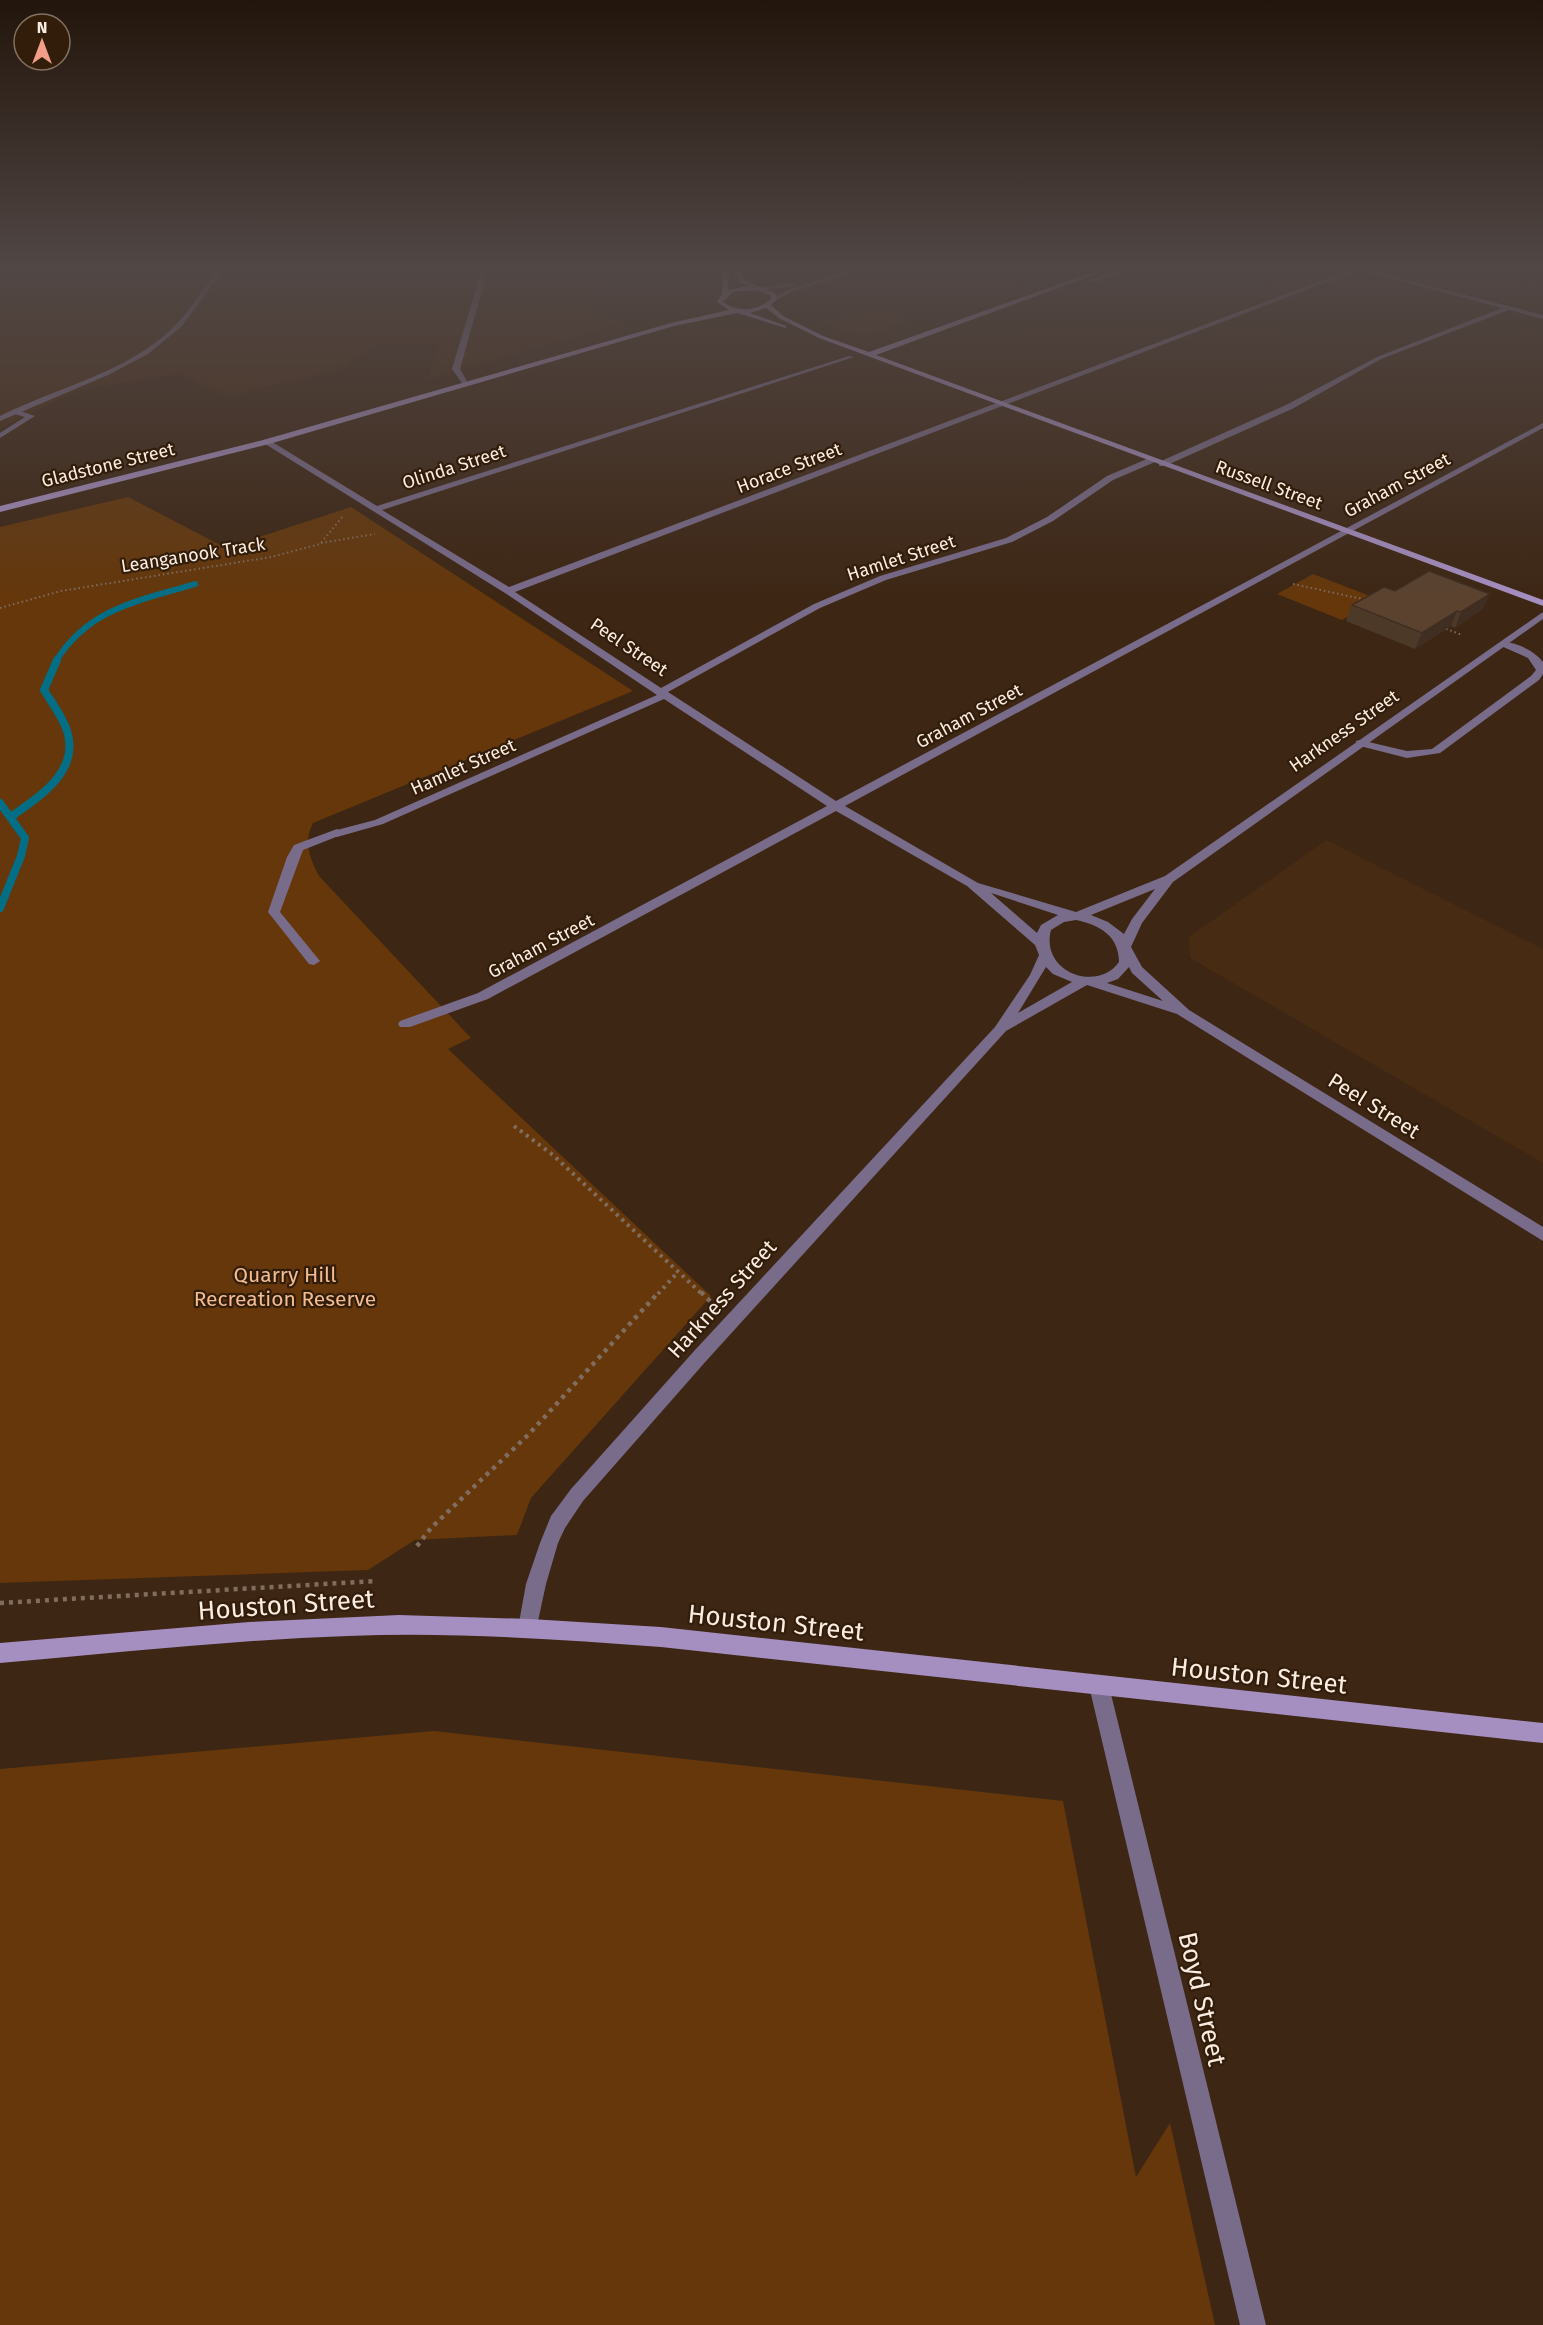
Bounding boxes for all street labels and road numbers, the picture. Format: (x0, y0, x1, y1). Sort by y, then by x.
street label: Gladstone Street (39, 438, 177, 492)
street label: Horace Street (733, 438, 845, 498)
street label: Olinda Street (399, 440, 509, 494)
street label: Graham Street (1340, 448, 1454, 522)
street label: Russell Street (1213, 456, 1326, 515)
street label: Hamlet Street (844, 530, 958, 586)
street label: Leanganook Track (119, 533, 267, 577)
street label: Peel Street (586, 613, 672, 681)
street label: Graham Street (912, 679, 1026, 753)
street label: Harkness Street (1285, 685, 1403, 777)
street label: Hamlet Street (407, 734, 519, 800)
street label: Graham Street (484, 909, 598, 983)
street label: Peel Street (1323, 1068, 1425, 1145)
street label: Harkness Street (662, 1234, 782, 1364)
street label: Houston Street (197, 1583, 376, 1627)
street label: Houston Street (686, 1598, 866, 1648)
street label: Houston Street (1169, 1651, 1349, 1701)
street label: Boyd Street (1172, 1929, 1233, 2070)

